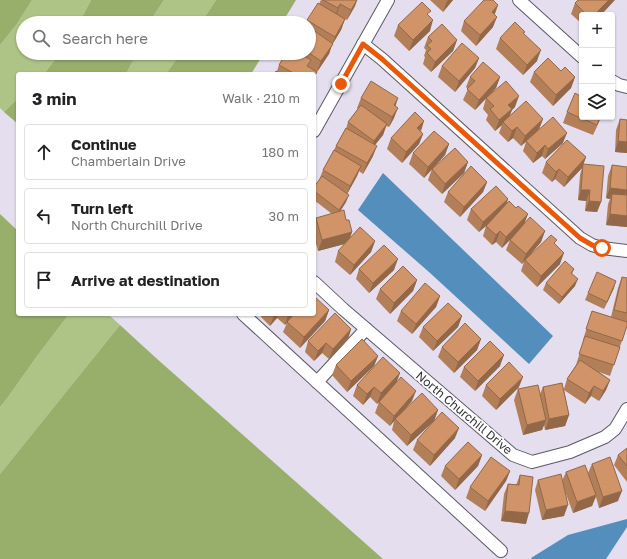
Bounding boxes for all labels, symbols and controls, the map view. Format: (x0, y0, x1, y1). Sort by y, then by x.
map controls (579, 12, 615, 120)
button: + (579, 12, 615, 48)
search box (16, 16, 316, 60)
icon: search (30, 27, 52, 49)
text: Search here (62, 29, 148, 47)
button: − (579, 48, 615, 84)
route end (332, 75, 350, 93)
button: layers (579, 84, 615, 120)
text: 3 min (32, 88, 76, 109)
text: Walk · 210 m (222, 90, 300, 106)
text: Continue (71, 135, 137, 153)
icon: ahead (33, 141, 55, 163)
text: 180 m (262, 144, 299, 160)
text: Chamberlain Drive (71, 153, 186, 169)
text: Turn left (71, 199, 133, 217)
icon: left (33, 205, 55, 227)
text: 30 m (269, 208, 299, 224)
text: North Churchill Drive (71, 217, 202, 233)
route start (593, 239, 611, 257)
icon: arrive (33, 269, 55, 291)
text: Arrive at destination (71, 271, 220, 289)
street label: North Churchill Drive (413, 368, 516, 457)

